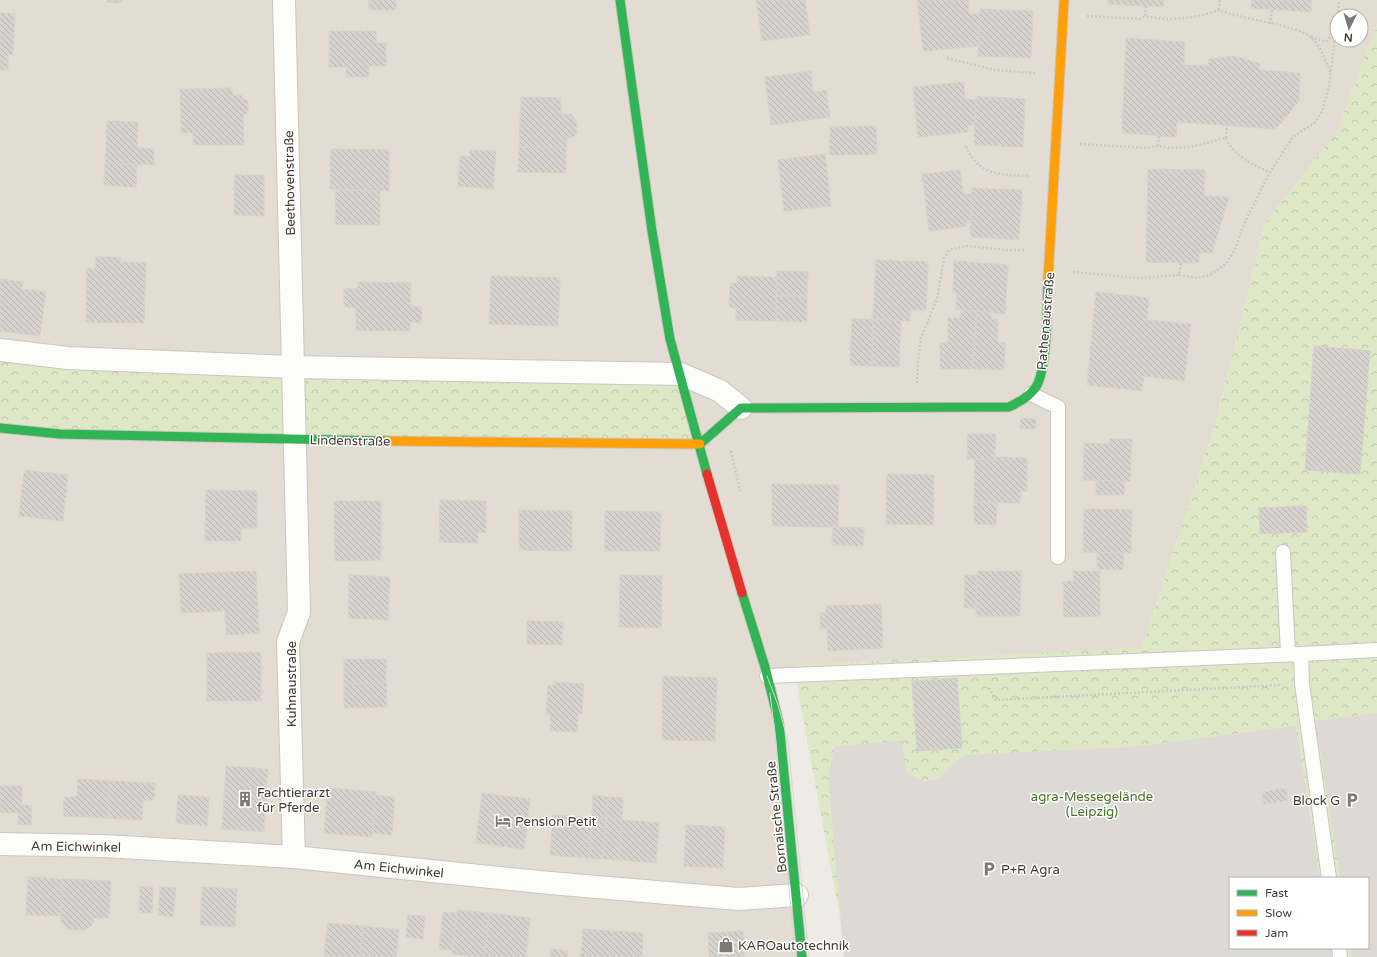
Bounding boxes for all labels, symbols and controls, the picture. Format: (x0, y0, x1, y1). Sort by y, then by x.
north arrow (1329, 8, 1369, 48)
text: N (1343, 31, 1353, 44)
street label: Beethovenstraße (281, 130, 299, 236)
street label: Rathenaustraße (1034, 271, 1058, 371)
street label: Lindenstraße (309, 432, 391, 450)
street label: Kuhnaustraße (284, 641, 300, 727)
street label: Bornaische Straße (763, 760, 791, 874)
place label: Fachtierarzt für Pferde (257, 785, 330, 816)
park label: agra-Messegelände (Leipzig) (1031, 789, 1153, 820)
building icon: Fachtierarzt für Pferde (236, 790, 254, 808)
parking icon: Block G (1343, 791, 1361, 809)
place label: Block G (1293, 793, 1340, 809)
hotel icon: Pension Petit (494, 812, 512, 830)
place label: Pension Petit (515, 814, 597, 830)
street label: Am Eichwinkel (31, 838, 121, 856)
street label: Am Eichwinkel (353, 856, 445, 882)
parking icon: P+R Agra (980, 860, 998, 878)
place label: P+R Agra (1001, 862, 1060, 878)
legend (1229, 877, 1369, 949)
text: Fast (1265, 886, 1289, 900)
text: Slow (1265, 906, 1292, 920)
text: Jam (1265, 926, 1288, 940)
shop icon: KAROautotechnik (717, 936, 735, 954)
place label: KAROautotechnik (738, 938, 849, 954)

